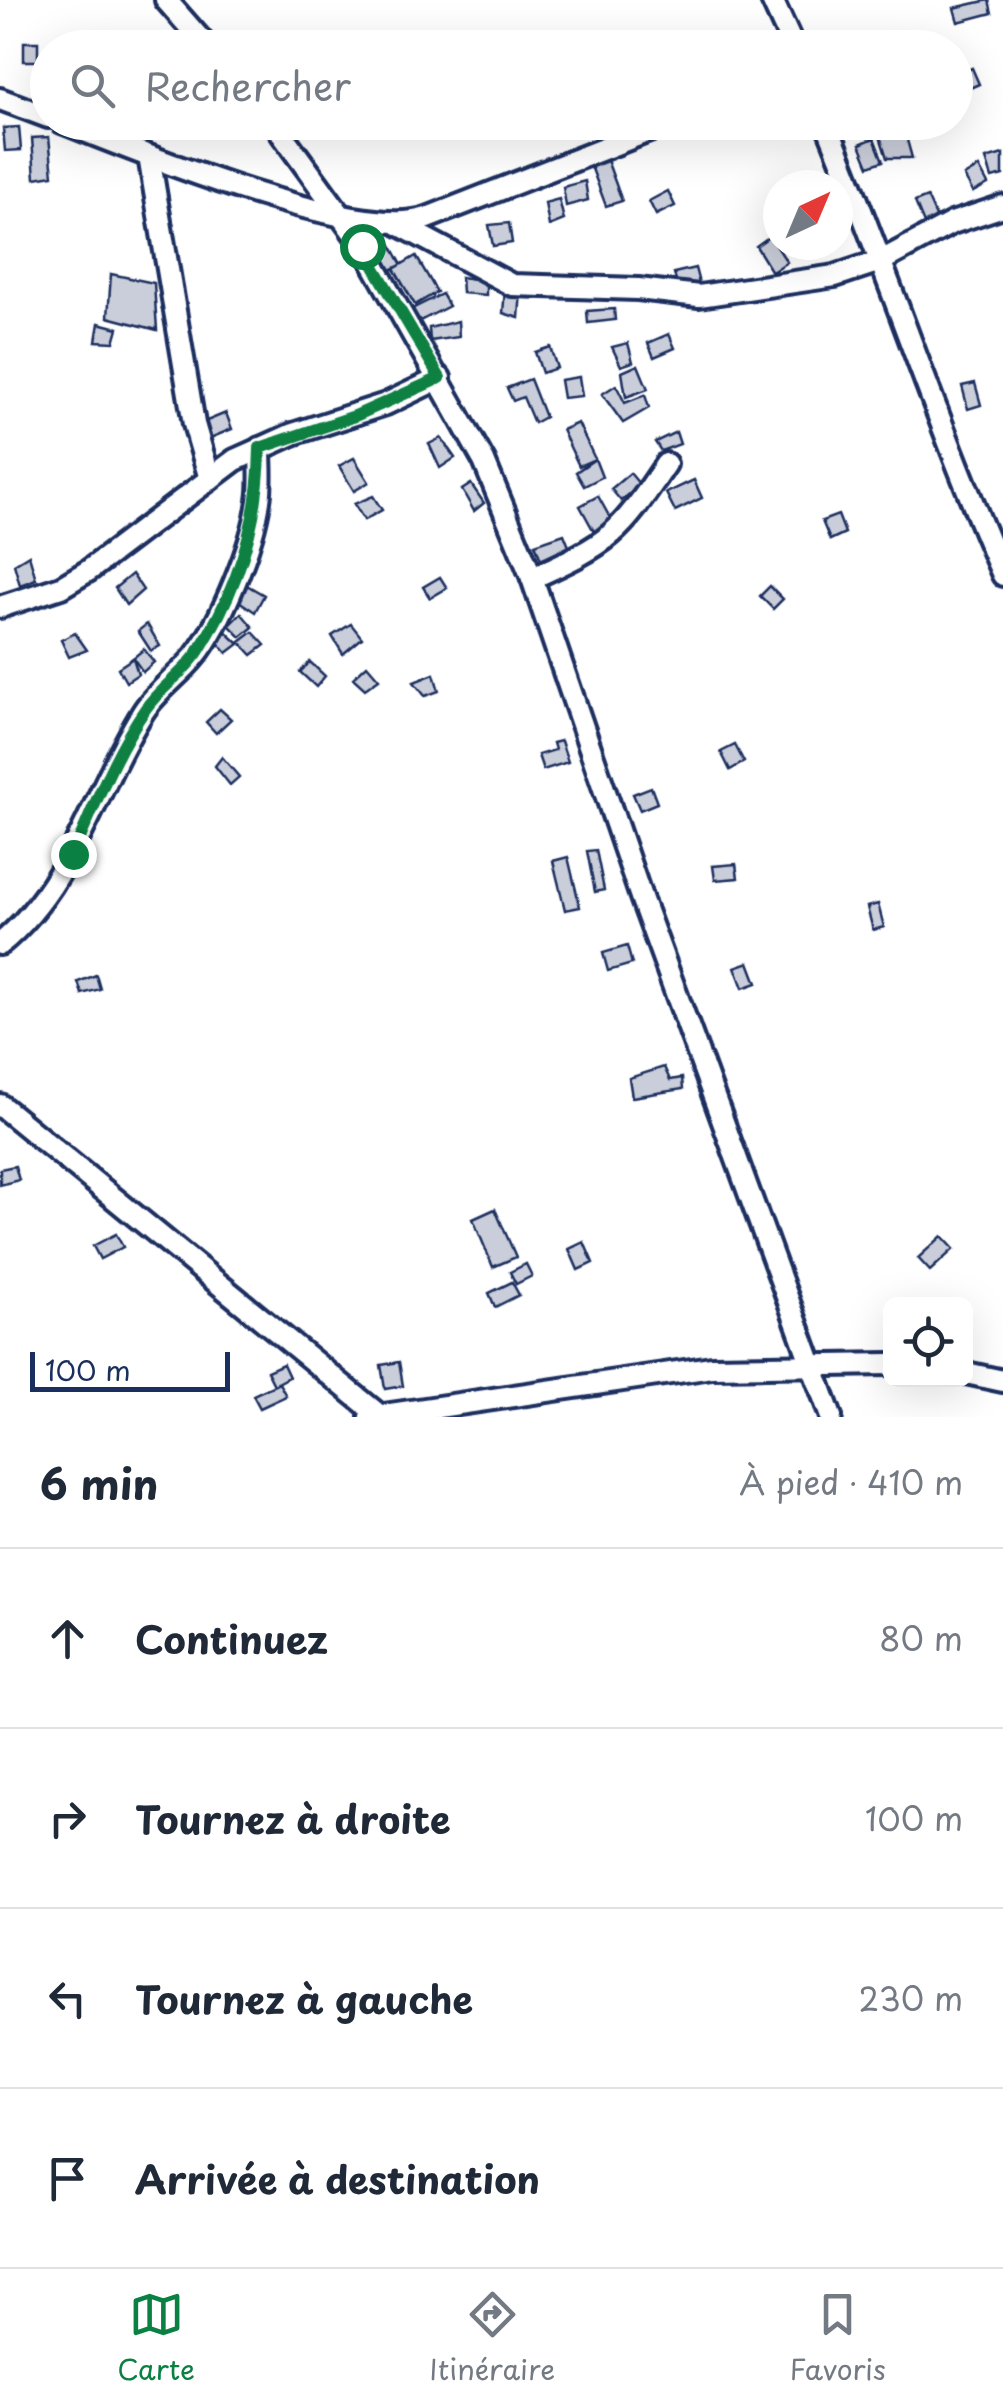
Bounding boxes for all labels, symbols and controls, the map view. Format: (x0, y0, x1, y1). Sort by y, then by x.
search box (30, 30, 973, 140)
text: Rechercher (145, 57, 351, 114)
icon: search (65, 58, 120, 113)
north arrow (763, 170, 853, 260)
route start (340, 224, 386, 270)
route end (51, 832, 97, 878)
map controls (883, 1297, 973, 1387)
button: locate (883, 1297, 973, 1387)
scale bar (30, 1347, 230, 1392)
text: 100 m (45, 1348, 131, 1391)
text: 6 min (40, 1451, 159, 1514)
text: À pied · 410 m (739, 1458, 963, 1506)
text: Continuez (135, 1610, 328, 1667)
icon: ahead (40, 1611, 95, 1666)
text: 80 m (879, 1614, 963, 1662)
text: Tournez à droite (135, 1790, 451, 1847)
icon: right (40, 1791, 95, 1846)
text: 100 m (865, 1794, 963, 1842)
text: Tournez à gauche (135, 1970, 473, 2027)
icon: left (40, 1971, 95, 2026)
text: 230 m (858, 1974, 963, 2022)
text: Arrivée à destination (135, 2150, 540, 2207)
icon: arrive (40, 2151, 95, 2206)
tab: Carte (117, 2287, 195, 2390)
tab: Itinéraire (429, 2287, 555, 2390)
tab: Favoris (790, 2287, 886, 2390)

